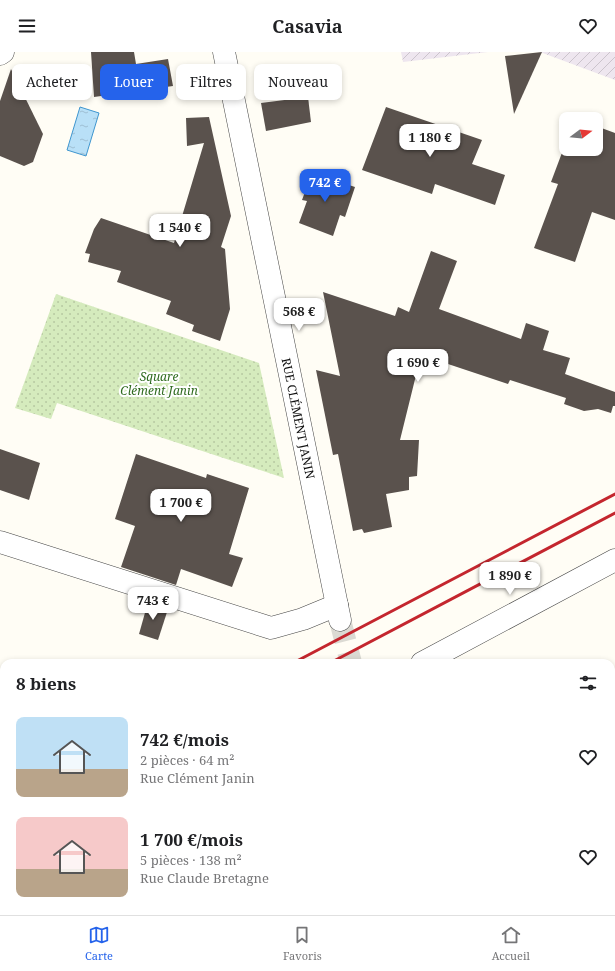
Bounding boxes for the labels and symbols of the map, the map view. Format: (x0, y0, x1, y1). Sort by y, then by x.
north arrow (559, 112, 603, 156)
pin: 1 180 € (393, 124, 467, 158)
pin: 742 € (297, 169, 353, 203)
pin: 1 540 € (143, 214, 217, 248)
pin: 568 € (271, 298, 327, 332)
pin: 1 690 € (381, 349, 455, 383)
street label: RUE CLÉMENT JANIN (278, 356, 319, 480)
park label: Square Clément Janin (120, 368, 198, 399)
pin: 1 700 € (144, 489, 218, 523)
pin: 1 890 € (473, 562, 547, 596)
pin: 743 € (125, 587, 181, 621)

